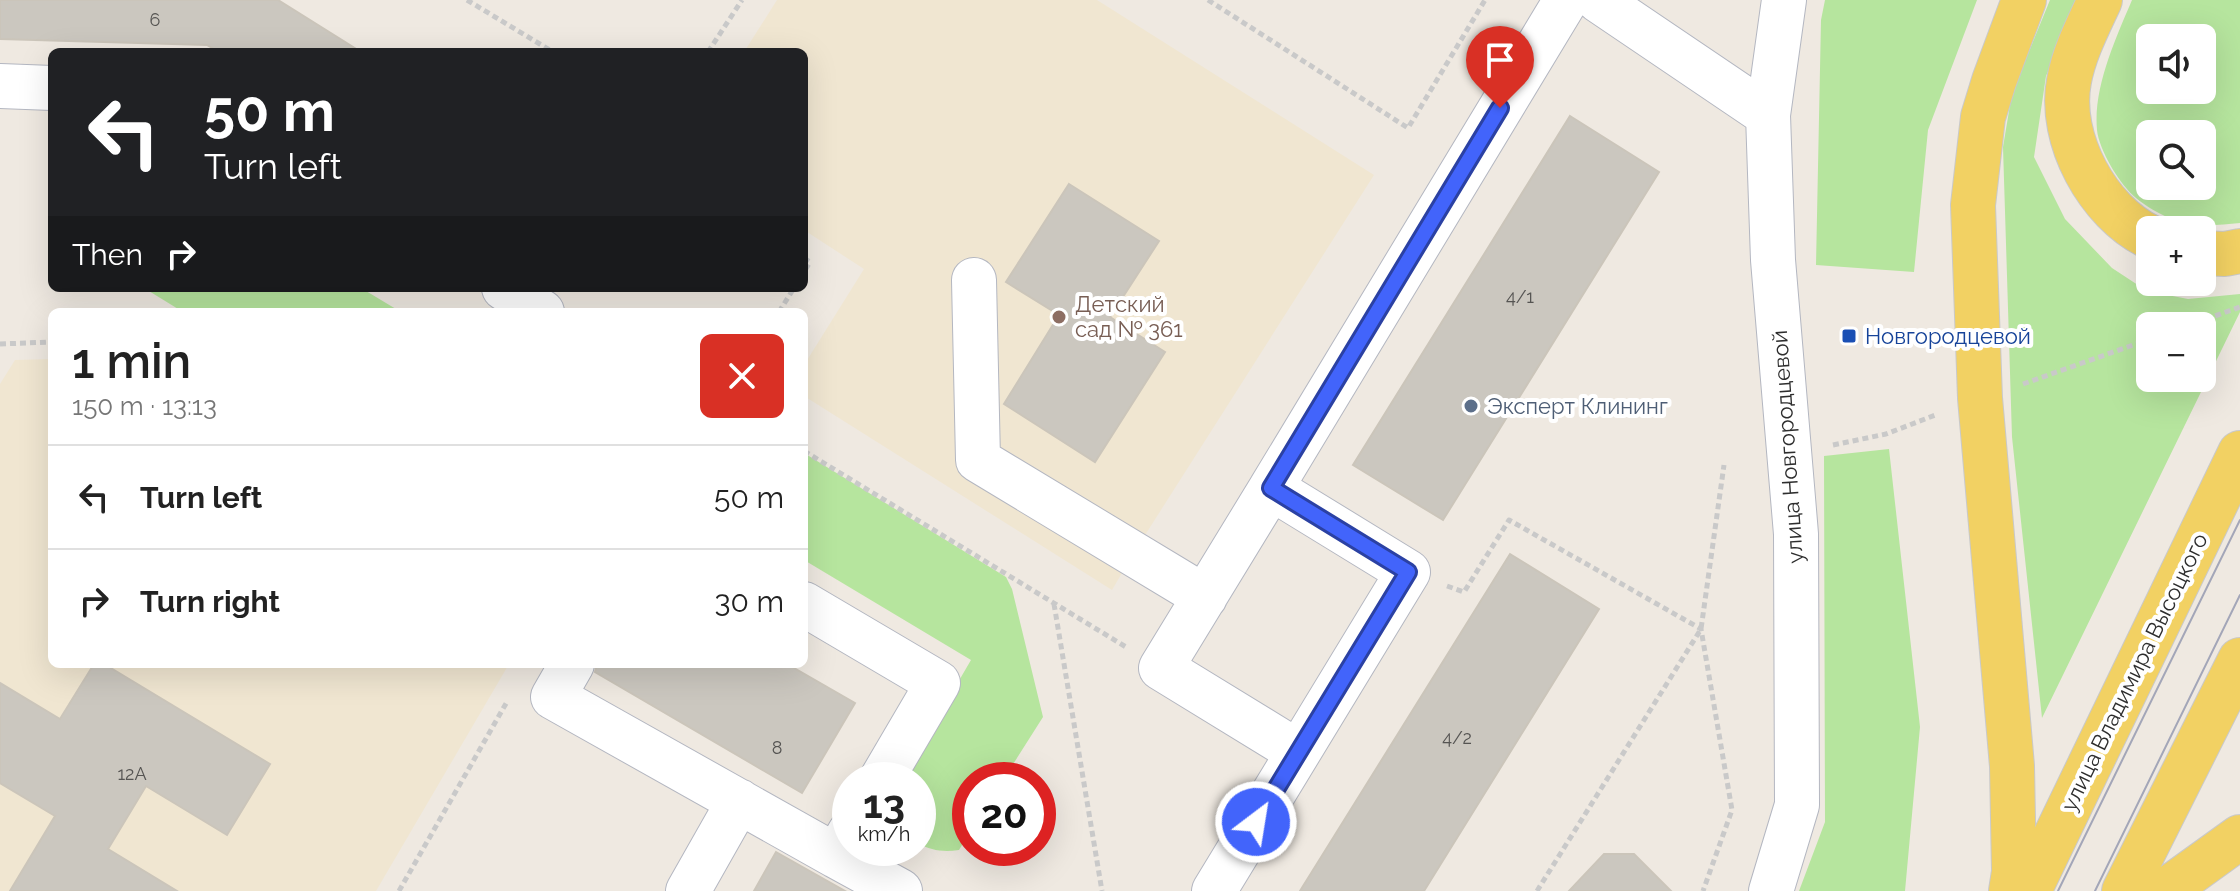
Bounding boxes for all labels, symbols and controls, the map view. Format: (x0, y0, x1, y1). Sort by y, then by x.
house number: 6 (150, 9, 161, 30)
map controls (2136, 24, 2216, 392)
button: sound (2136, 24, 2216, 104)
pin (1466, 26, 1534, 108)
icon: arrive (1478, 38, 1522, 82)
text: 50 m (204, 78, 335, 144)
icon: left (72, 80, 176, 184)
button: search (2136, 120, 2216, 200)
text: Turn left (204, 145, 342, 187)
button: + (2136, 216, 2216, 296)
icon: right (159, 232, 203, 276)
text: Then (72, 237, 143, 272)
house number: 4/1 (1506, 286, 1534, 307)
place label: Детский сад № 361 (1075, 291, 1183, 342)
marker: Детский сад № 361 (1050, 308, 1068, 326)
button: − (2136, 312, 2216, 392)
place label: Новгородцевой (1865, 323, 2031, 349)
marker: Новгородцевой (1840, 327, 1858, 345)
street label: улица Новгородцевой (1766, 329, 1808, 565)
text: 1 min (72, 333, 191, 389)
button: close (700, 334, 784, 418)
text: 150 m · 13:13 (72, 391, 217, 421)
place label: Эксперт Клининг (1487, 393, 1668, 419)
marker: Эксперт Клининг (1462, 397, 1480, 415)
icon: left (72, 475, 116, 519)
text: Turn left (140, 480, 262, 515)
text: 50 m (714, 480, 784, 515)
street label: улица Владимира Высоцкого (2055, 529, 2213, 815)
icon: right (72, 579, 116, 623)
text: Turn right (140, 584, 280, 619)
text: 30 m (714, 584, 784, 619)
house number: 4/2 (1442, 727, 1472, 748)
house number: 8 (772, 737, 782, 758)
speed limit sign: 20 (952, 762, 1056, 866)
house number: 12А (117, 763, 147, 784)
text: 13 (863, 780, 905, 827)
position arrow (1214, 780, 1298, 864)
text: km/h (858, 822, 910, 846)

